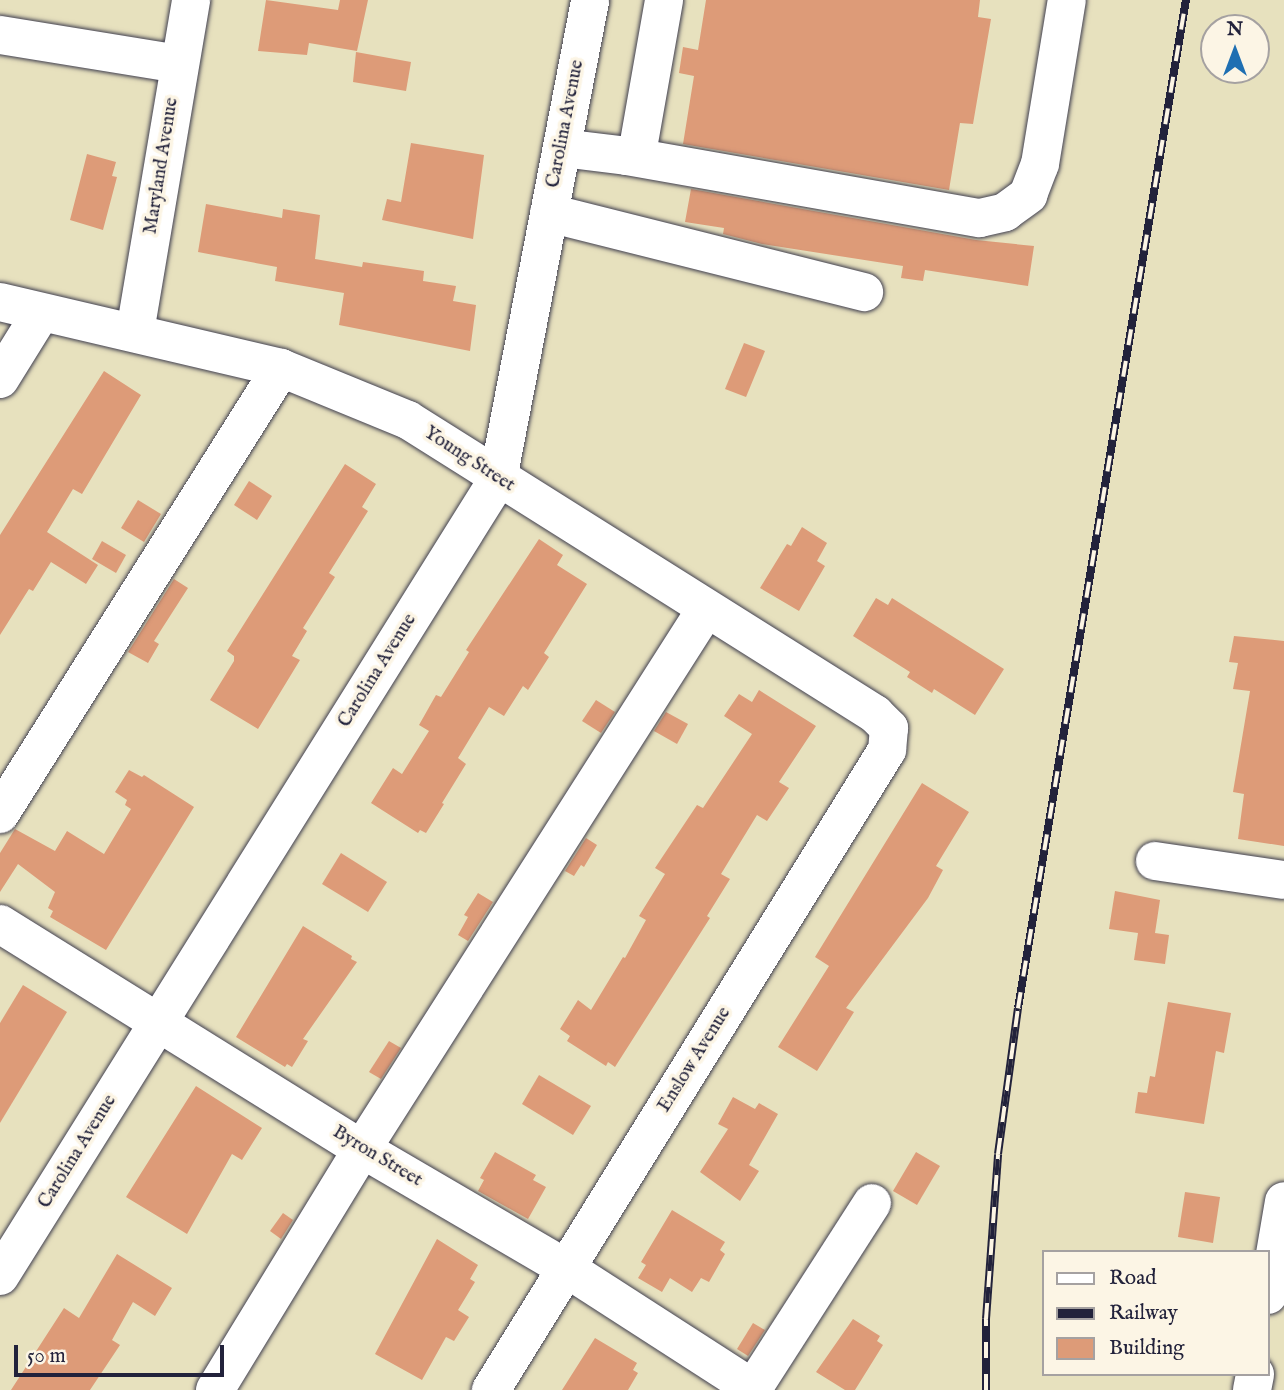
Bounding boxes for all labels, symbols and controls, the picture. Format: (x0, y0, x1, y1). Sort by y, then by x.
north arrow (1200, 14, 1270, 84)
text: N (1227, 18, 1243, 42)
street label: Carolina Avenue (542, 58, 590, 190)
street label: Maryland Avenue (140, 96, 184, 236)
street label: Young Street (419, 422, 519, 498)
street label: Carolina Avenue (334, 610, 422, 732)
street label: Enslow Avenue (654, 1003, 736, 1117)
street label: Carolina Avenue (34, 1091, 122, 1213)
street label: Byron Street (328, 1121, 426, 1193)
legend (1042, 1250, 1270, 1376)
text: Road (1109, 1265, 1156, 1292)
text: Railway (1109, 1300, 1178, 1327)
scale bar (18, 1330, 228, 1374)
text: Building (1109, 1335, 1184, 1362)
text: 50 m (27, 1343, 66, 1370)

